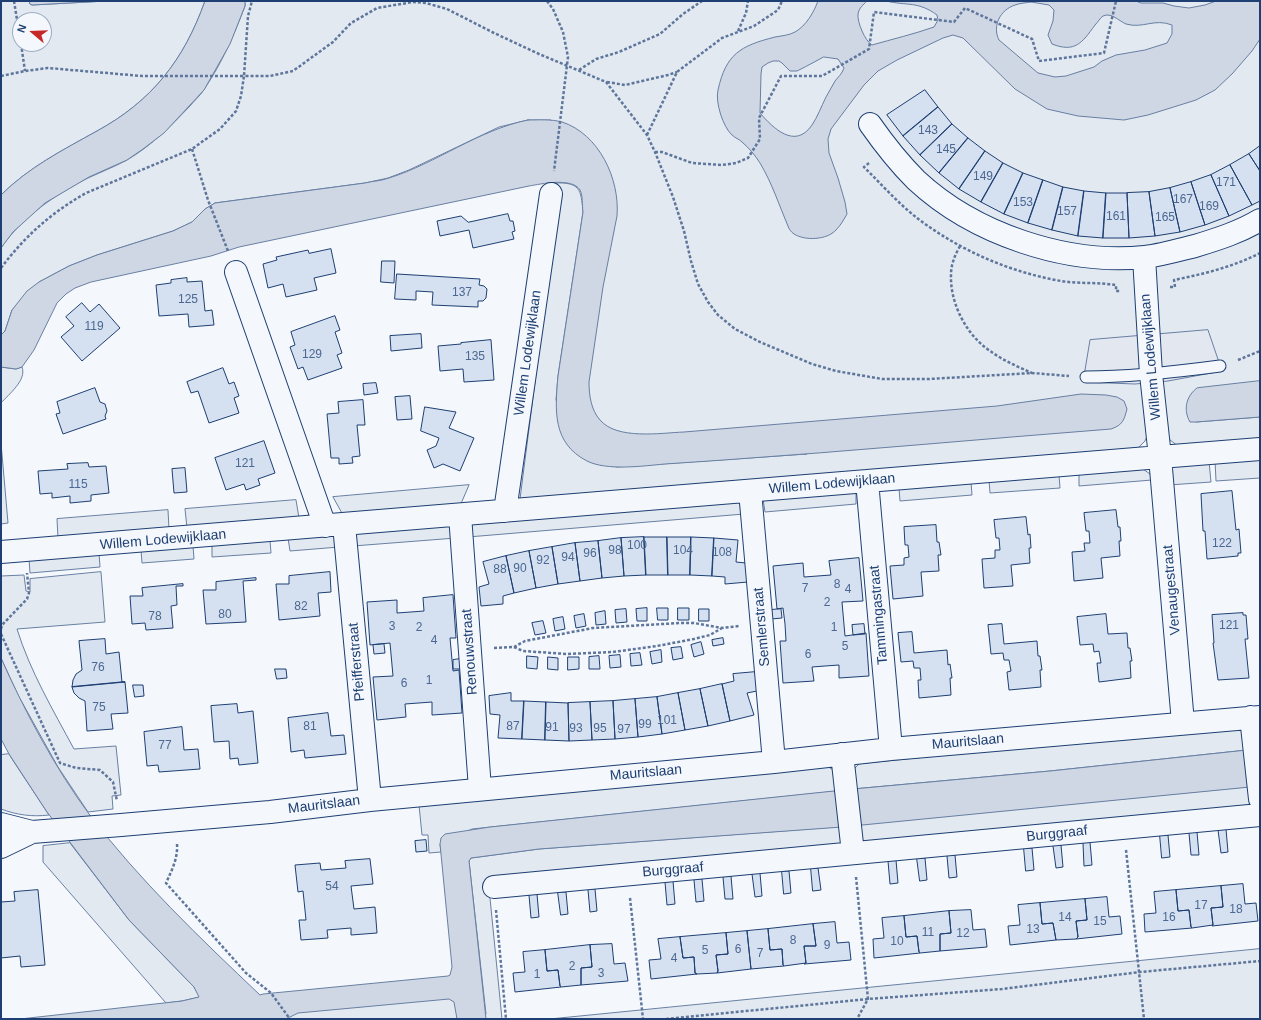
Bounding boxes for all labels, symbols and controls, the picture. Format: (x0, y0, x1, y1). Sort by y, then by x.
north arrow (12, 12, 52, 52)
text: N (15, 23, 29, 34)
house number: 143 (918, 124, 938, 138)
house number: 145 (936, 143, 956, 157)
house number: 149 (973, 170, 993, 184)
house number: 171 (1216, 176, 1236, 190)
house number: 167 (1173, 193, 1193, 207)
house number: 153 (1013, 196, 1033, 210)
house number: 169 (1199, 200, 1219, 214)
house number: 157 (1057, 205, 1077, 219)
house number: 161 (1106, 210, 1126, 224)
house number: 165 (1155, 211, 1175, 225)
house number: 137 (452, 286, 472, 300)
street label: Willem Lodewijklaan (511, 289, 545, 417)
house number: 125 (178, 293, 198, 307)
street label: Willem Lodewijklaan (1137, 293, 1165, 421)
house number: 119 (84, 320, 104, 334)
house number: 129 (302, 348, 322, 362)
house number: 135 (465, 350, 485, 364)
house number: 121 (235, 457, 255, 471)
street label: Willem Lodewijklaan (768, 470, 896, 498)
house number: 115 (68, 478, 88, 492)
street label: Willem Lodewijklaan (99, 526, 227, 554)
house number: 122 (1212, 537, 1232, 551)
house number: 100 (627, 539, 647, 553)
house number: 98 (608, 544, 622, 558)
house number: 104 (673, 544, 693, 558)
street label: Venaugestraat (1160, 544, 1184, 636)
house number: 108 (712, 546, 732, 560)
house number: 96 (583, 547, 597, 561)
house number: 94 (561, 551, 575, 565)
house number: 92 (536, 554, 550, 568)
house number: 90 (513, 562, 527, 576)
house number: 88 (493, 563, 507, 577)
street label: Tammingastraat (866, 565, 892, 665)
house number: 8 (834, 578, 840, 592)
house number: 7 (802, 582, 808, 596)
house number: 4 (845, 583, 851, 597)
street label: Semlerstraat (750, 587, 774, 667)
house number: 2 (824, 596, 830, 610)
house number: 82 (294, 600, 308, 614)
house number: 80 (218, 608, 232, 622)
street label: Renouwstraat (459, 608, 481, 696)
house number: 78 (148, 610, 162, 624)
house number: 121 (1219, 619, 1239, 633)
house number: 3 (389, 620, 395, 634)
house number: 2 (416, 621, 422, 635)
house number: 1 (831, 621, 837, 635)
street label: Pfeifferstraat (345, 622, 369, 702)
house number: 4 (431, 634, 437, 648)
house number: 5 (842, 640, 848, 654)
house number: 6 (805, 648, 811, 662)
house number: 76 (91, 661, 105, 675)
house number: 1 (426, 674, 432, 688)
house number: 6 (401, 677, 407, 691)
house number: 75 (92, 701, 106, 715)
house number: 101 (657, 714, 677, 728)
house number: 99 (638, 718, 652, 732)
house number: 81 (303, 720, 317, 734)
house number: 87 (506, 720, 520, 734)
house number: 91 (545, 721, 559, 735)
house number: 93 (569, 722, 583, 736)
house number: 95 (593, 722, 607, 736)
house number: 97 (617, 723, 631, 737)
street label: Mauritslaan (931, 730, 1005, 754)
house number: 77 (158, 739, 172, 753)
street label: Mauritslaan (609, 761, 683, 785)
street label: Mauritslaan (287, 792, 361, 818)
street label: Burggraaf (1026, 822, 1088, 846)
street label: Burggraaf (642, 859, 704, 881)
house number: 54 (325, 880, 339, 894)
house number: 17 (1194, 899, 1208, 913)
house number: 18 (1229, 903, 1243, 917)
house number: 14 (1058, 911, 1072, 925)
house number: 16 (1162, 911, 1176, 925)
house number: 15 (1093, 915, 1107, 929)
house number: 13 (1026, 923, 1040, 937)
house number: 11 (922, 926, 934, 940)
house number: 12 (956, 927, 970, 941)
house number: 8 (790, 934, 796, 948)
house number: 10 (890, 935, 904, 949)
house number: 9 (824, 939, 830, 953)
house number: 6 (735, 943, 741, 957)
house number: 5 (702, 944, 708, 958)
house number: 7 (757, 947, 763, 961)
house number: 4 (671, 952, 677, 966)
house number: 2 (569, 960, 575, 974)
house number: 3 (598, 967, 604, 981)
house number: 1 (534, 968, 540, 982)

